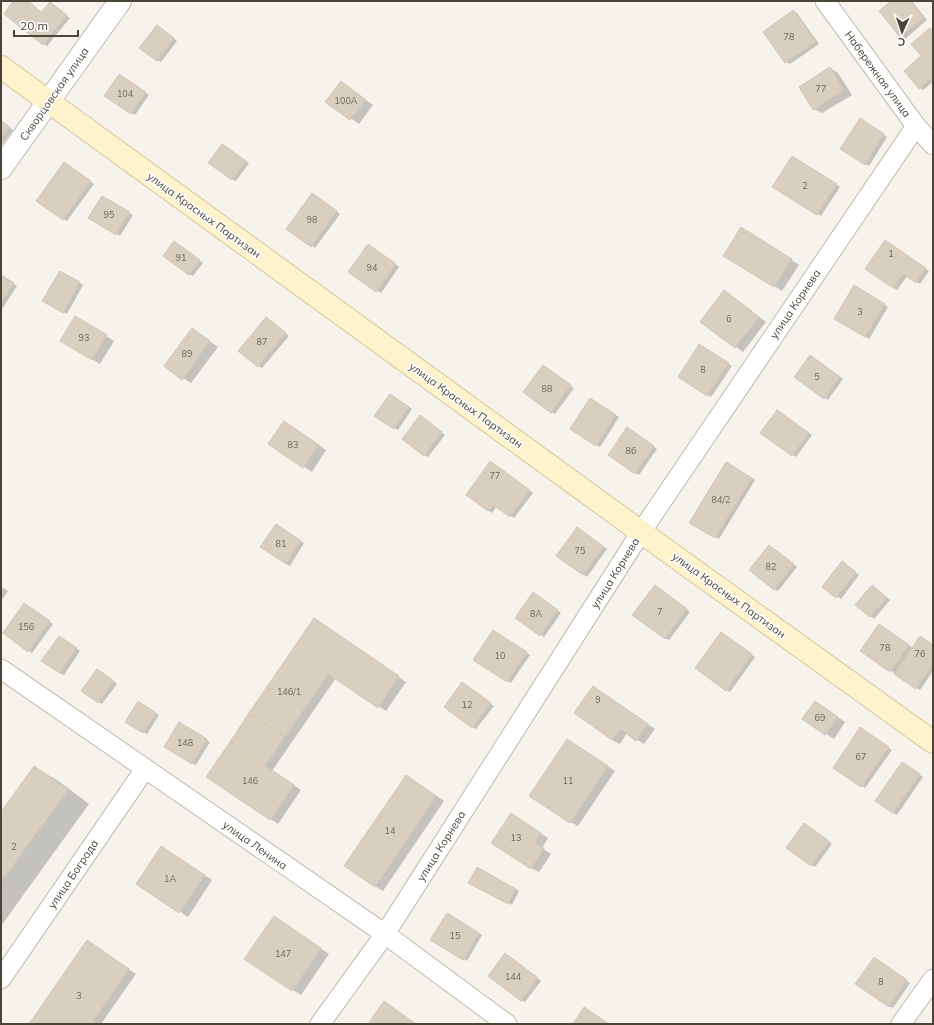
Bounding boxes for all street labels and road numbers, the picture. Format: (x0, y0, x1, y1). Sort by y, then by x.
street label: Набережная улица (842, 28, 914, 120)
street label: Скворцовская улица (16, 44, 92, 144)
street label: улица Красных Партизан (144, 169, 264, 261)
street label: улица Корнева (767, 267, 823, 341)
street label: улица Красных Партизан (406, 359, 526, 451)
street label: улица Корнева (588, 535, 642, 611)
street label: улица Красных Партизан (669, 549, 789, 641)
street label: улица Корнева (414, 808, 468, 884)
street label: улица Ленина (220, 818, 290, 872)
street label: улица Бограда (45, 837, 101, 911)

